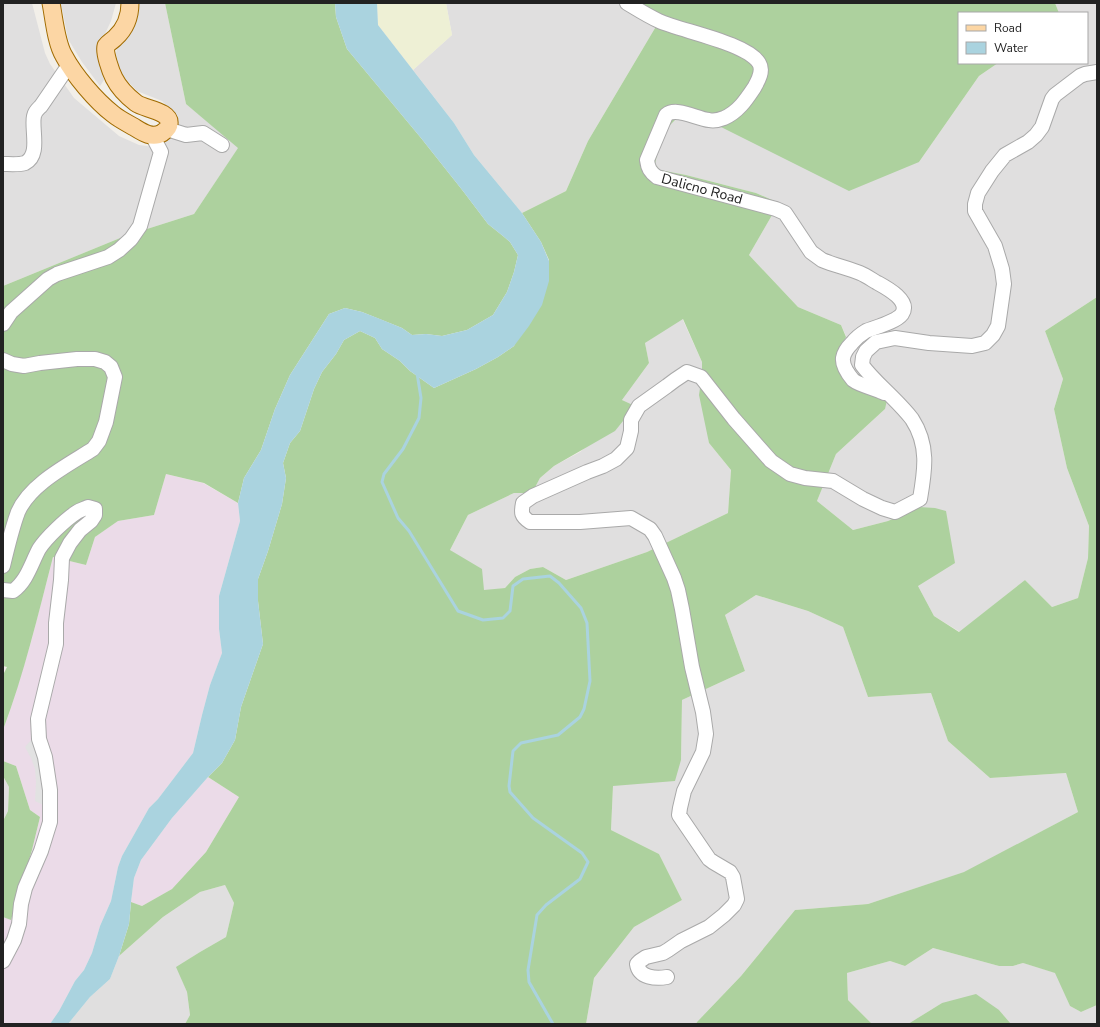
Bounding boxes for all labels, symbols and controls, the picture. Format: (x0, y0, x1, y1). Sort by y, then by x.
legend (958, 12, 1088, 64)
text: Road (994, 20, 1022, 36)
text: Water (994, 40, 1028, 56)
street label: Dalicno Road (659, 169, 745, 209)

